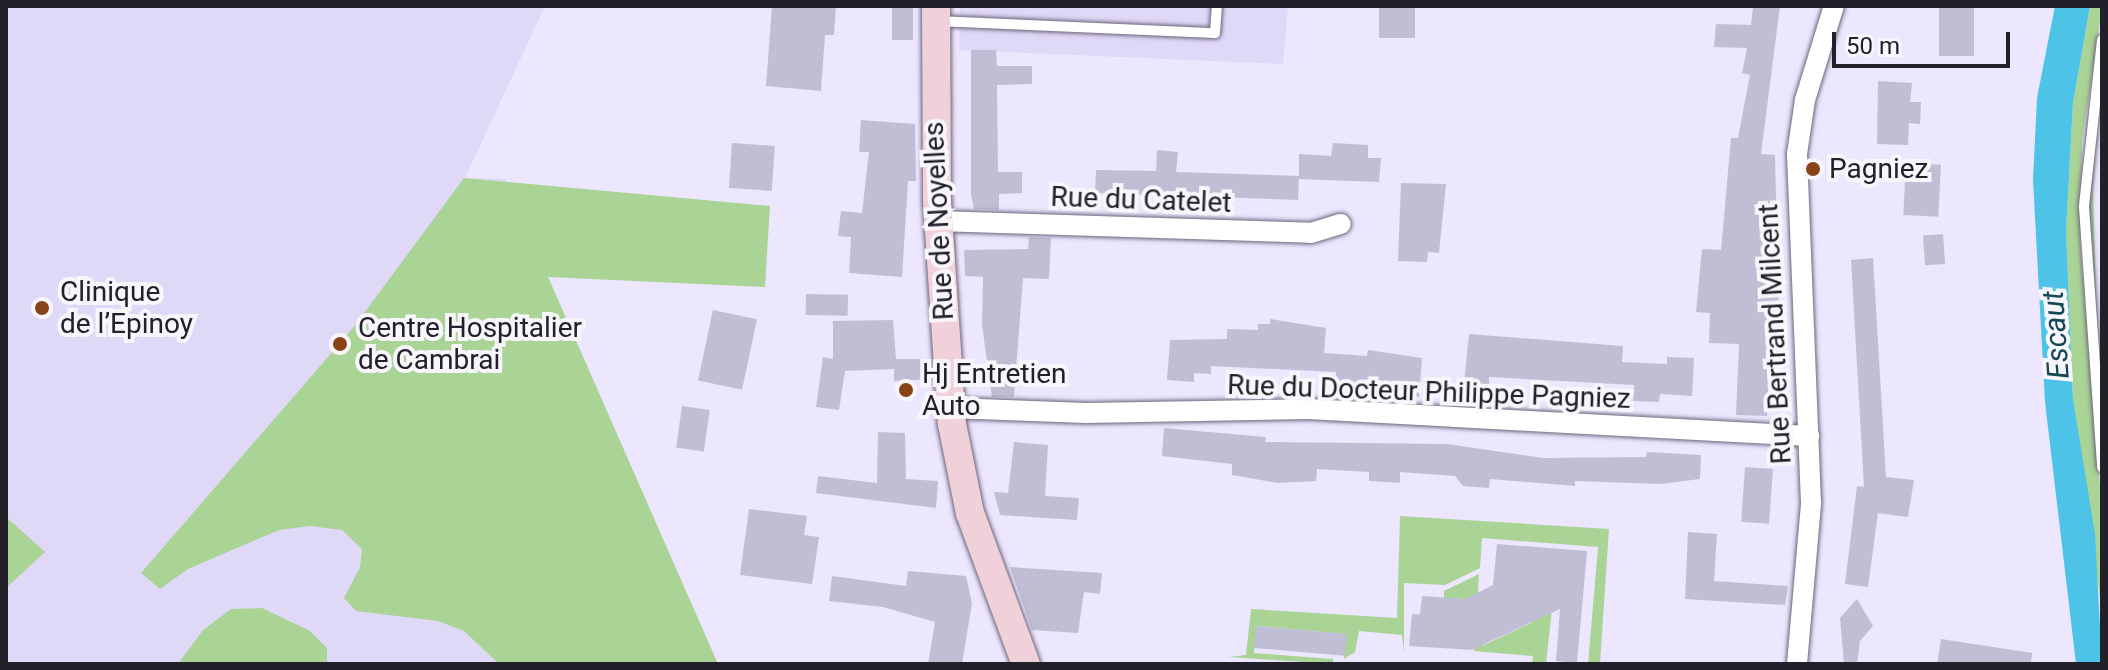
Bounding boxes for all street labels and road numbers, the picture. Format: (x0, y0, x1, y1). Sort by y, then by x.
street label: Rue de Noyelles (917, 121, 961, 321)
street label: Rue du Catelet (1050, 180, 1232, 220)
street label: Rue Bertrand Milcent (1751, 203, 1799, 465)
street label: Rue du Docteur Philippe Pagniez (1227, 368, 1631, 416)

